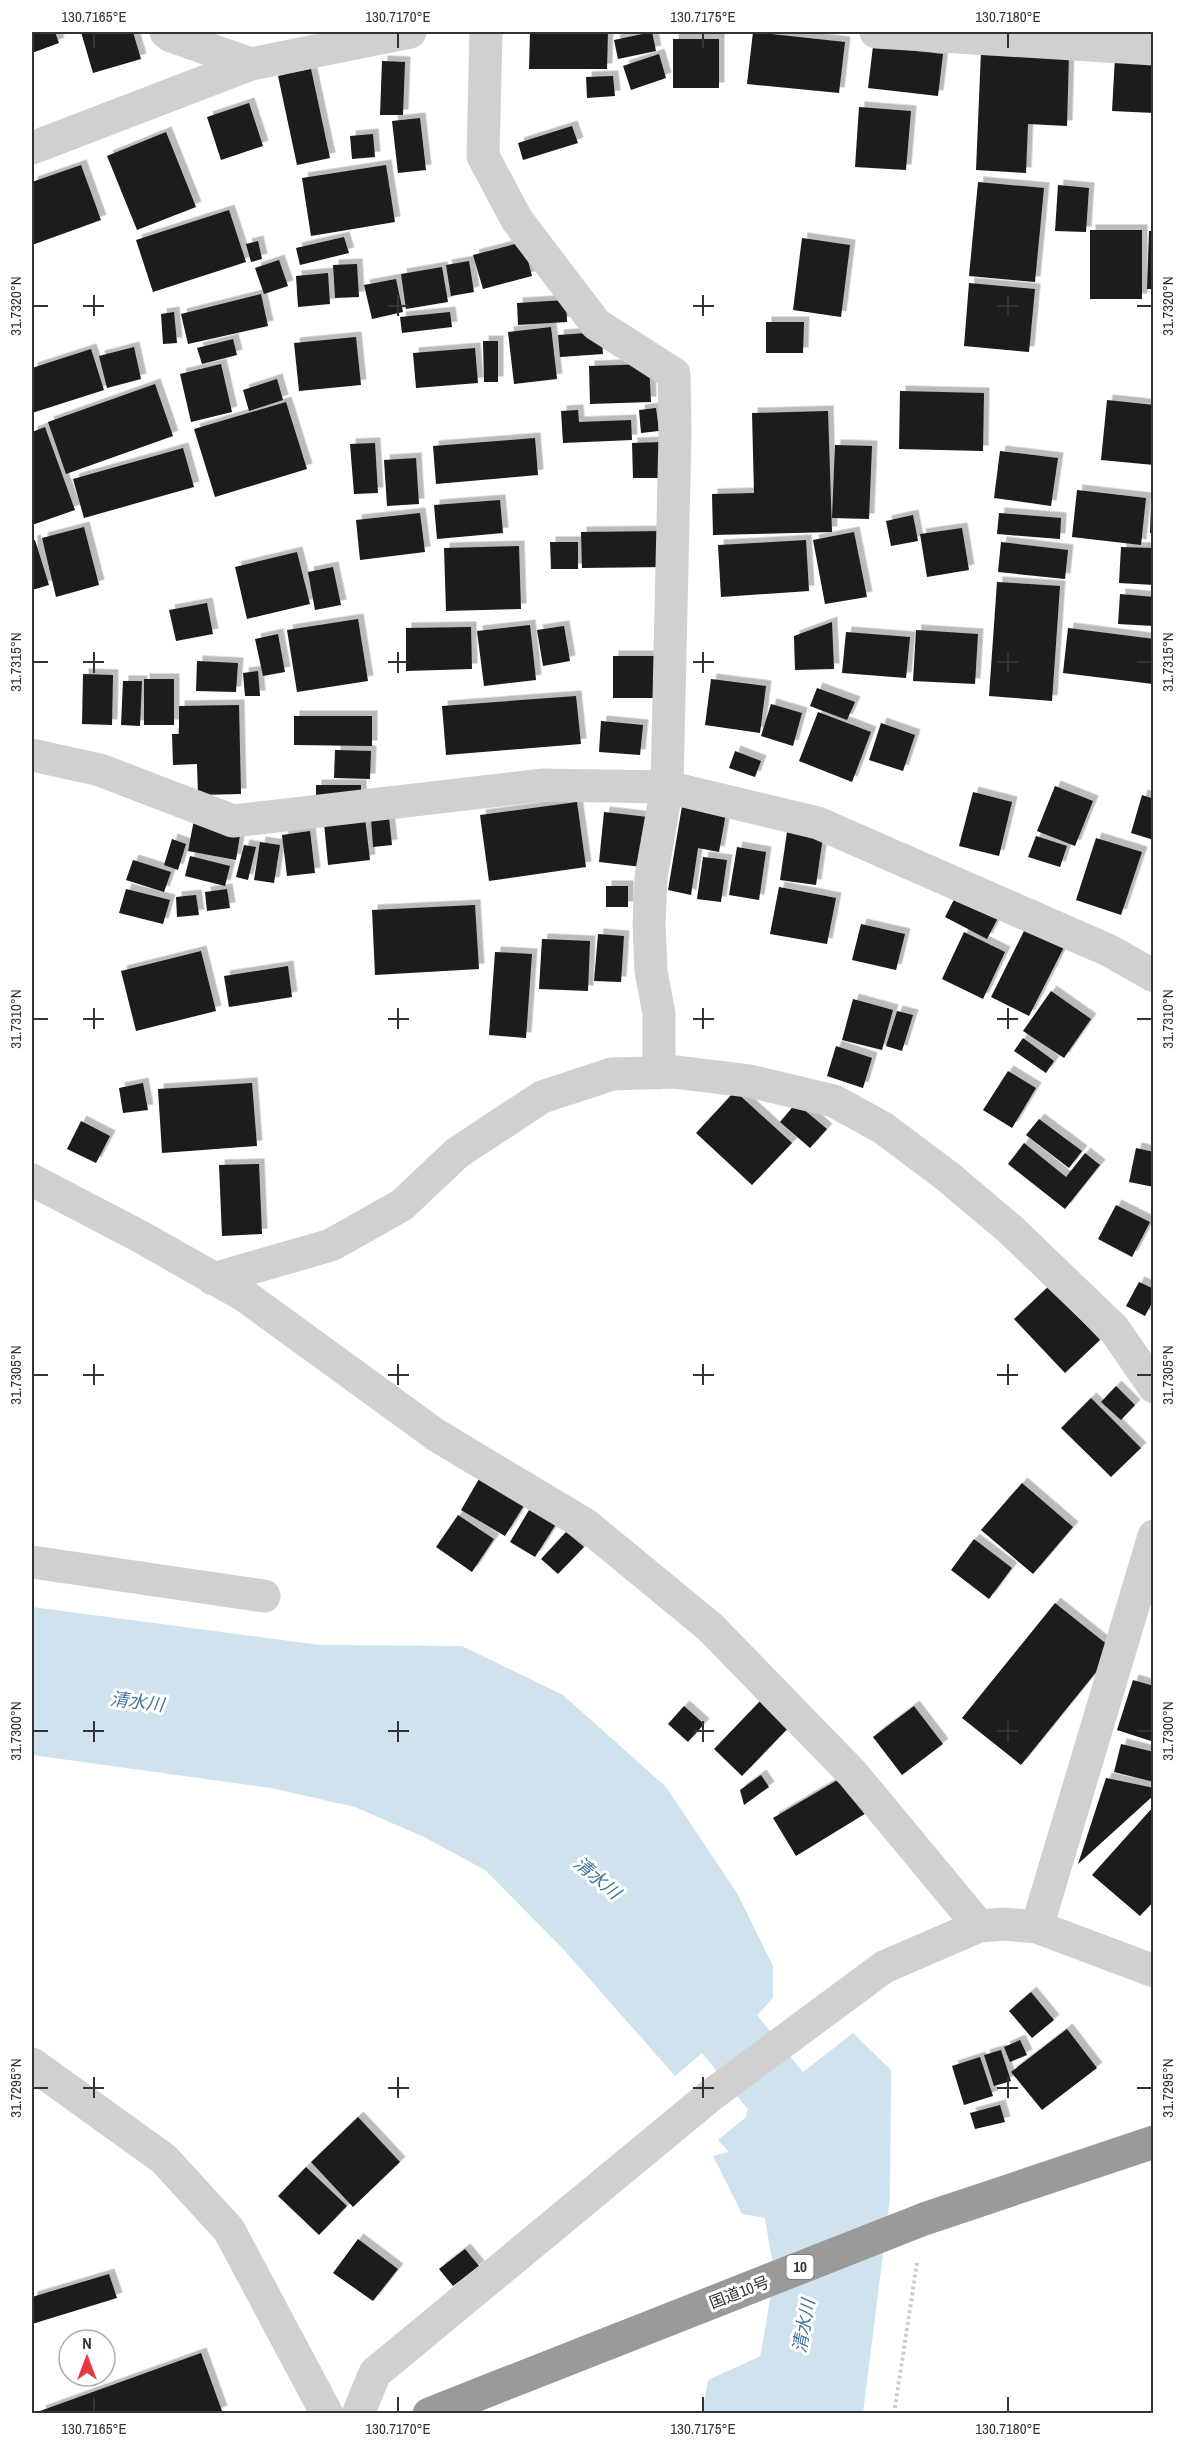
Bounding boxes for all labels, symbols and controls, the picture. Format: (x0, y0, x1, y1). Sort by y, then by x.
text: 130.7165°E (61, 6, 127, 27)
text: 130.7170°E (365, 6, 431, 27)
text: 130.7175°E (670, 6, 736, 27)
text: 130.7180°E (975, 6, 1041, 27)
text: 31.7320°N (5, 276, 26, 336)
text: 31.7320°N (1157, 276, 1178, 336)
text: 31.7315°N (5, 632, 26, 692)
text: 31.7315°N (1157, 632, 1178, 692)
text: 31.7310°N (5, 989, 26, 1049)
text: 31.7310°N (1157, 989, 1178, 1049)
text: 31.7305°N (5, 1345, 26, 1405)
text: 31.7305°N (1157, 1345, 1178, 1405)
water label: 清水川 (109, 1686, 167, 1717)
text: 31.7300°N (5, 1701, 26, 1761)
text: 31.7300°N (1157, 1701, 1178, 1761)
water label: 清水川 (569, 1851, 628, 1906)
text: 31.7295°N (5, 2058, 26, 2118)
text: 31.7295°N (1157, 2058, 1178, 2118)
road number: 10 (786, 2255, 814, 2279)
street label: 国道10号 (706, 2271, 772, 2313)
water label: 清水川 (787, 2295, 821, 2355)
north arrow (57, 2328, 117, 2388)
text: N (82, 2332, 92, 2354)
text: 130.7165°E (61, 2418, 127, 2439)
text: 130.7170°E (365, 2418, 431, 2439)
text: 130.7175°E (670, 2418, 736, 2439)
text: 130.7180°E (975, 2418, 1041, 2439)

